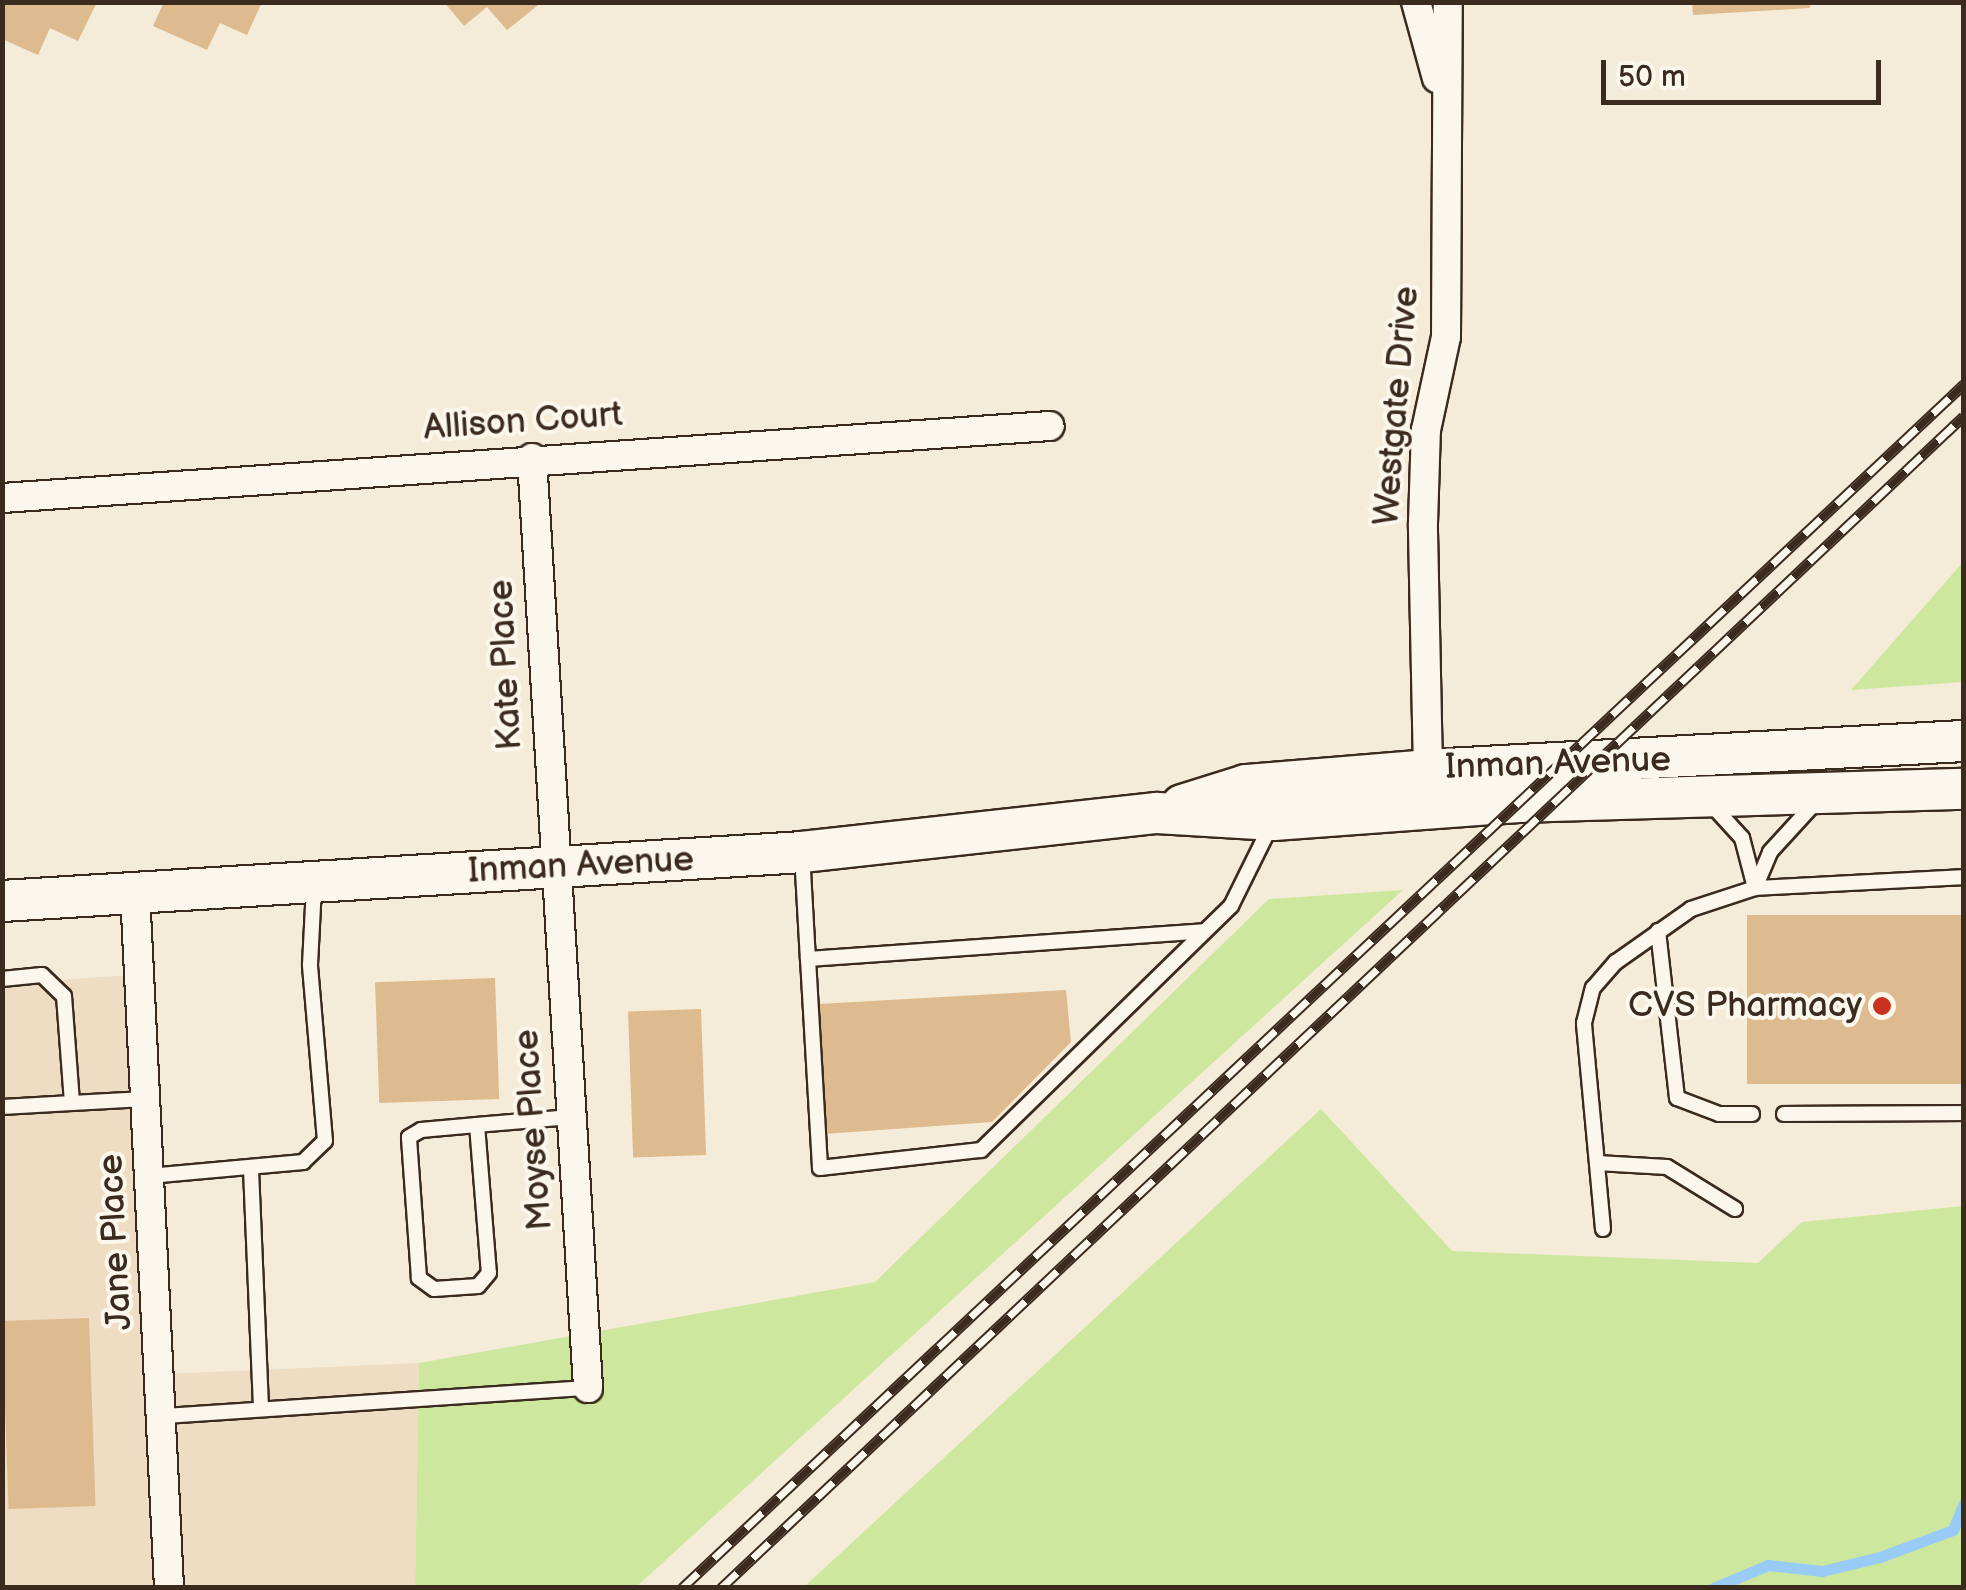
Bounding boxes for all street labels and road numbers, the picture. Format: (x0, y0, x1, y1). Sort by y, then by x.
street label: Westgate Drive (1366, 285, 1428, 527)
street label: Allison Court (422, 394, 624, 450)
street label: Kate Place (481, 579, 531, 751)
street label: Inman Avenue (1444, 739, 1672, 789)
street label: Inman Avenue (467, 839, 695, 893)
street label: Moyse Place (506, 1028, 562, 1232)
street label: Jane Place (90, 1153, 142, 1331)

